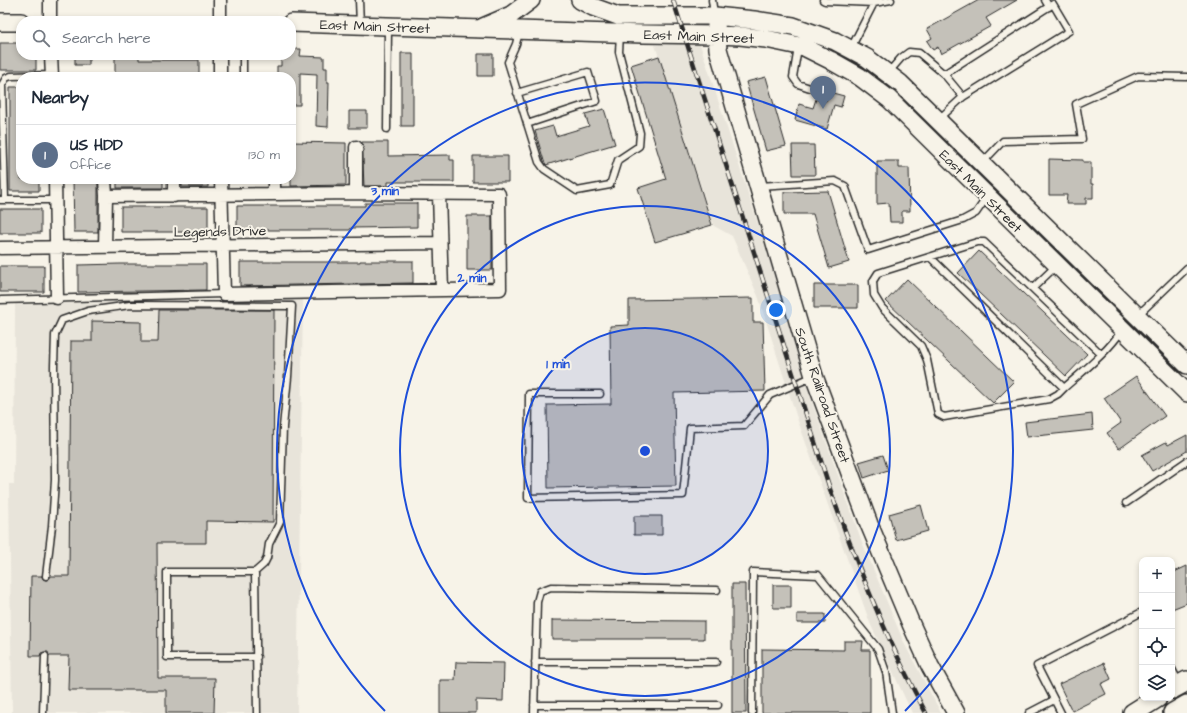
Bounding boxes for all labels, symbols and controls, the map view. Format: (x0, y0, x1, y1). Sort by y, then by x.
street label: East Main Street (319, 15, 431, 39)
search box (16, 16, 296, 60)
street label: East Main Street (643, 25, 755, 49)
icon: search (30, 27, 52, 49)
text: Search here (62, 28, 151, 49)
pin: 1 (810, 76, 836, 109)
text: Nearby (32, 86, 89, 110)
text: US HDD (70, 135, 123, 156)
text: 1 (44, 146, 46, 164)
text: 130 m (248, 146, 280, 164)
street label: East Main Street (934, 146, 1027, 238)
text: Office (70, 156, 111, 174)
text: 3 min (370, 183, 399, 200)
street label: Legends Drive (174, 221, 267, 243)
text: 2 min (457, 270, 486, 287)
your location (766, 300, 786, 320)
street label: South Railroad Street (789, 325, 855, 466)
text: 1 min (546, 356, 570, 373)
centre of rings (638, 444, 652, 458)
map controls (1139, 557, 1175, 701)
button: + (1139, 557, 1175, 593)
button: − (1139, 593, 1175, 629)
button: locate (1139, 629, 1175, 665)
button: layers (1139, 665, 1175, 701)

